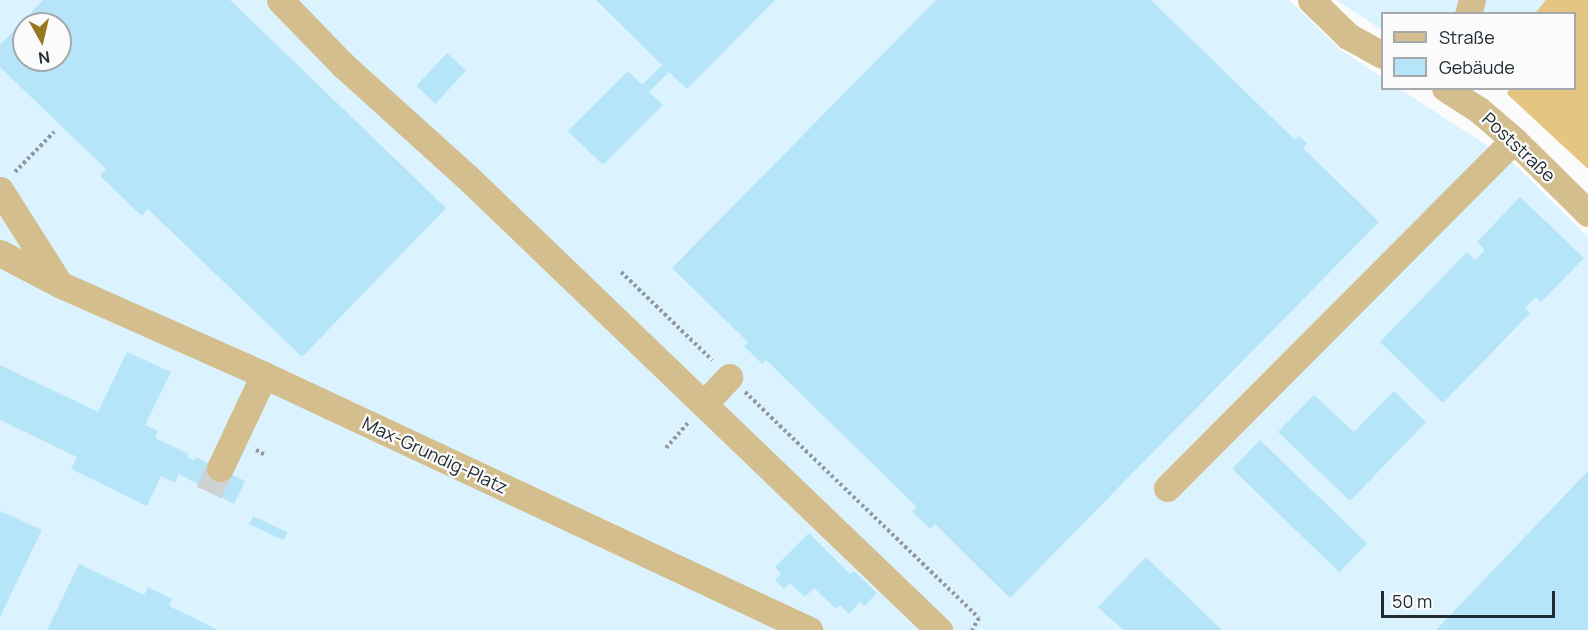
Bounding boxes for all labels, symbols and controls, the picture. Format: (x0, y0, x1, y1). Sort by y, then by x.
north arrow (12, 12, 72, 72)
legend (1381, 12, 1576, 90)
text: Straße (1439, 25, 1495, 49)
text: N (37, 46, 51, 70)
text: Gebäude (1439, 55, 1515, 79)
street label: Poststraße (1478, 108, 1560, 186)
street label: Max-Grundig-Platz (359, 412, 511, 498)
scale bar (1384, 579, 1558, 617)
text: 50 m (1392, 589, 1432, 613)

